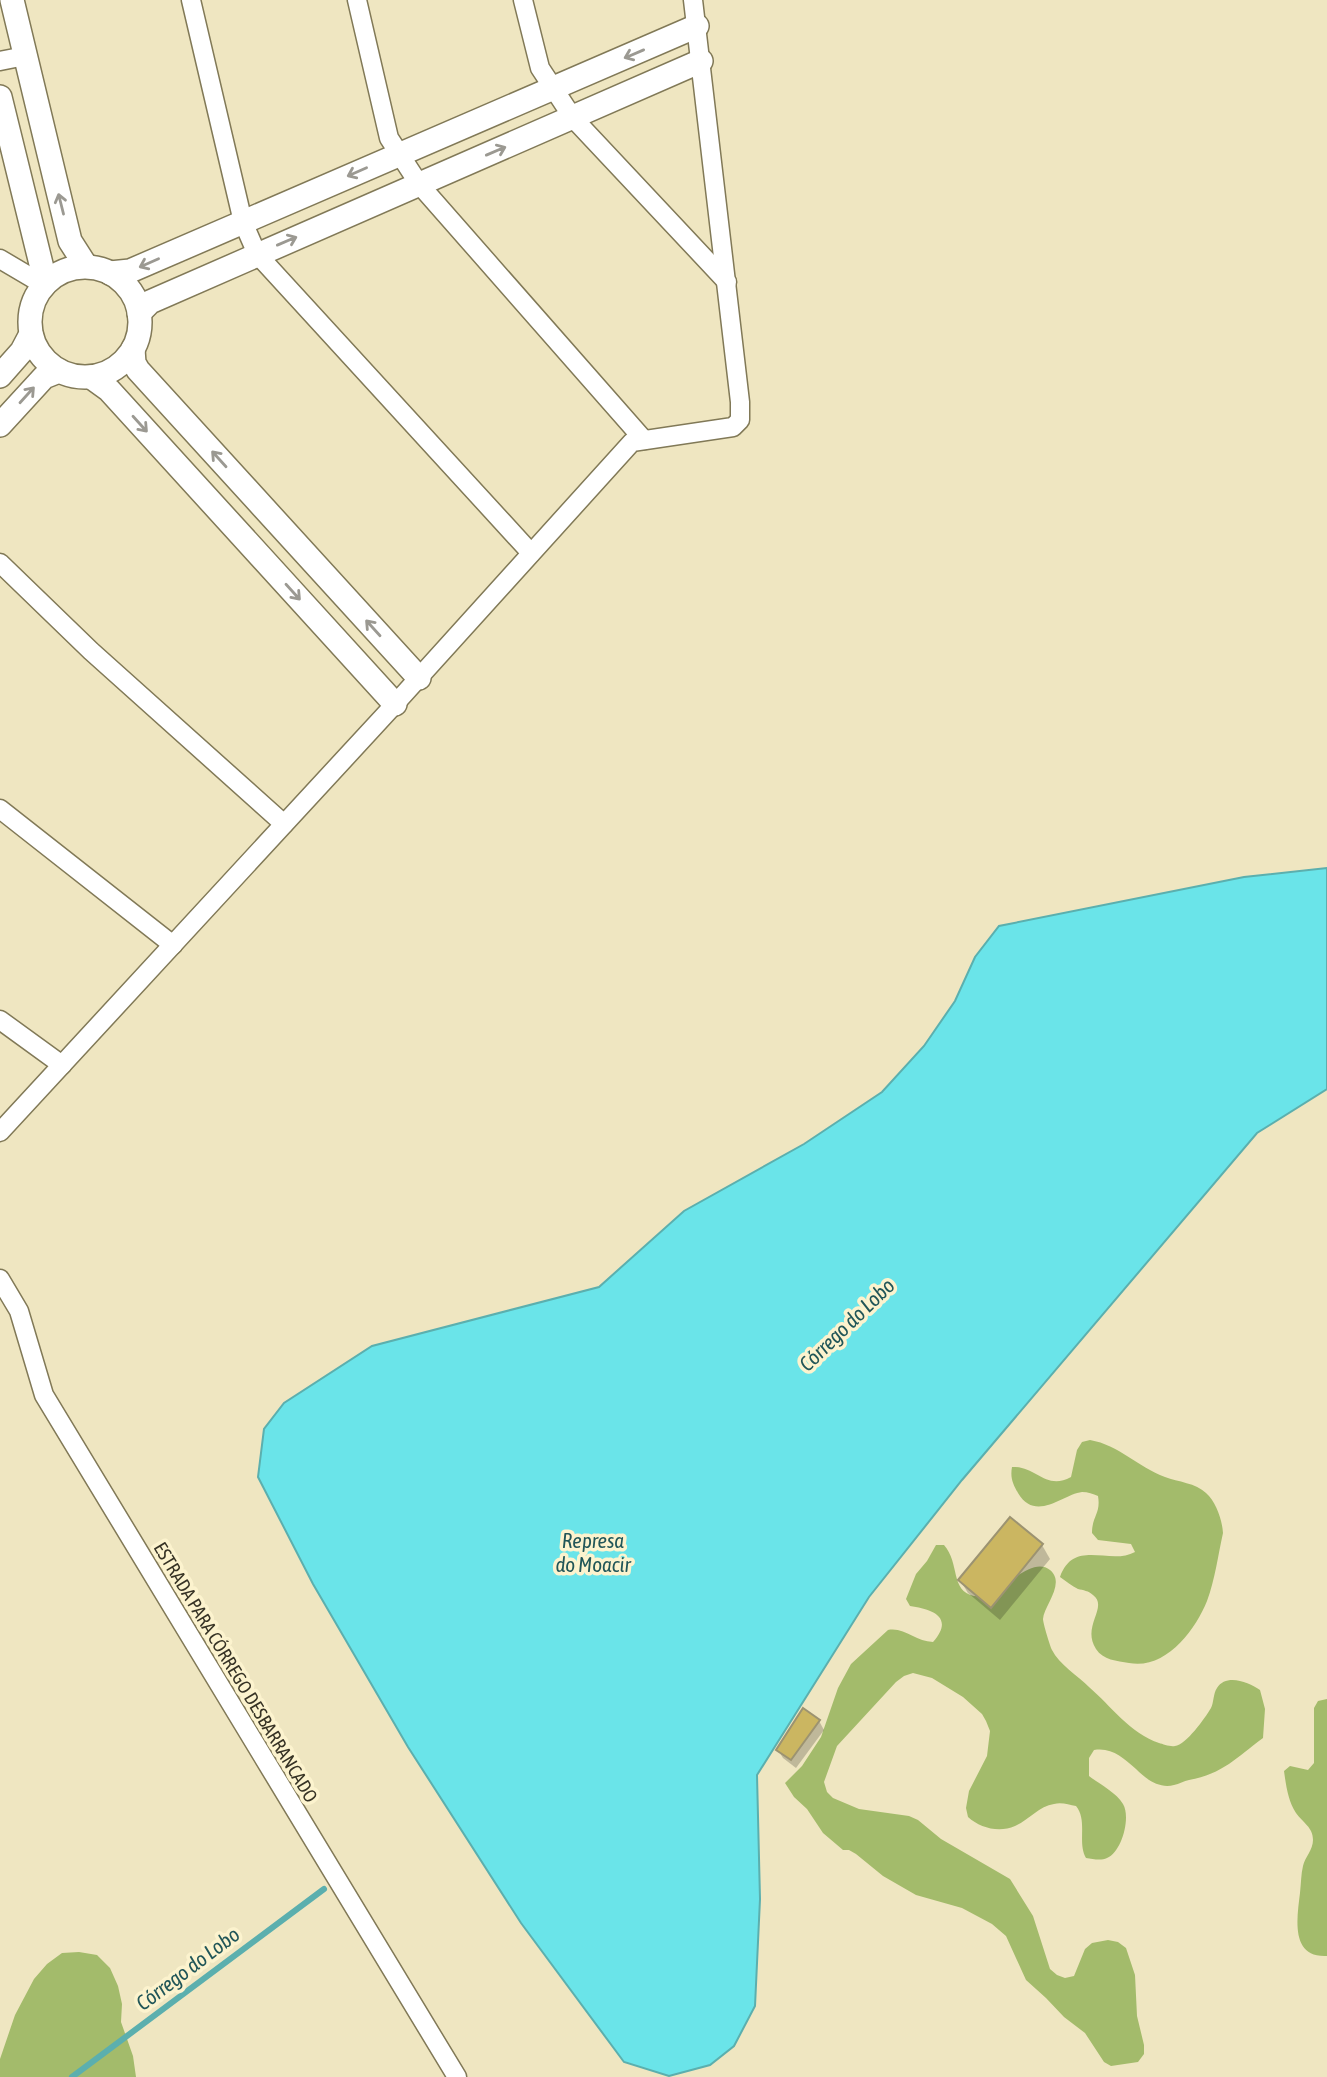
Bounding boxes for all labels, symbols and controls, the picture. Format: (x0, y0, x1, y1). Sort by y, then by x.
one-way arrow (624, 48, 645, 61)
one-way arrow (485, 144, 507, 157)
one-way arrow (347, 166, 369, 179)
one-way arrow (54, 193, 67, 216)
one-way arrow (276, 234, 298, 247)
one-way arrow (139, 257, 160, 270)
one-way arrow (19, 387, 36, 404)
one-way arrow (132, 415, 148, 433)
one-way arrow (211, 451, 228, 468)
one-way arrow (285, 583, 301, 601)
one-way arrow (365, 619, 381, 637)
water label: Córrego do Lobo (794, 1273, 899, 1376)
water label: Represa do Moacir (555, 1528, 631, 1576)
street label: ESTRADA PARA CÓRREGO DESBARRANCADO (149, 1538, 323, 1806)
water label: Córrego do Lobo (131, 1922, 244, 2015)

